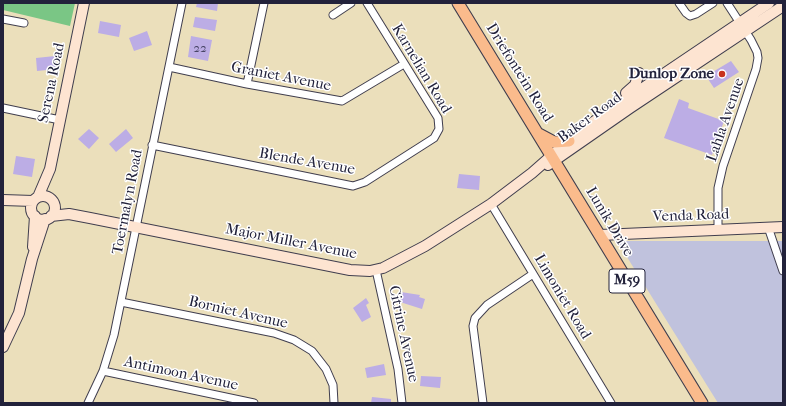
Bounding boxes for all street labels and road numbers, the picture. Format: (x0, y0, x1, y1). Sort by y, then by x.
street label: Driefontein Road (481, 20, 557, 126)
street label: Karnelian Road (387, 21, 455, 117)
street label: Serena Road (35, 41, 69, 125)
street label: Graniet Avenue (230, 58, 332, 96)
street label: Lahla Avenue (703, 76, 749, 164)
street label: Baker Road (555, 89, 625, 147)
street label: Blende Avenue (258, 145, 356, 179)
street label: Toermalyn Road (109, 148, 147, 256)
street label: Lunik Drive (581, 184, 637, 260)
street label: Venda Road (652, 206, 730, 226)
street label: Major Miller Avenue (224, 220, 358, 264)
street label: Limoniet Road (530, 251, 594, 343)
road number: M59 (609, 269, 645, 293)
street label: Citrine Avenue (384, 284, 422, 384)
street label: Borniet Avenue (187, 293, 289, 333)
street label: Antimoon Avenue (122, 353, 240, 395)

